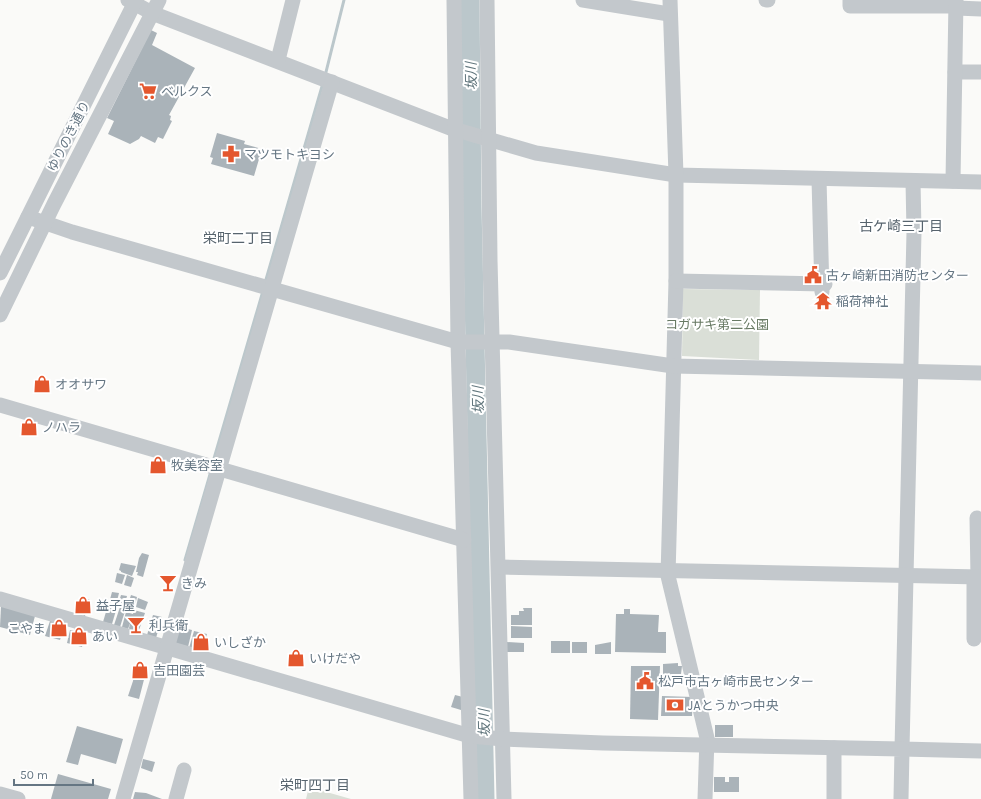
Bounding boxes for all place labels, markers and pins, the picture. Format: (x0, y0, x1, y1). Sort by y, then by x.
supermarket icon: ベルクス (138, 81, 158, 101)
place label: ベルクス (161, 84, 213, 99)
pharmacy icon: マツモトキヨシ (221, 144, 241, 164)
place label: マツモトキヨシ (244, 147, 335, 162)
public building icon: 古ヶ崎新田消防センター (803, 265, 823, 285)
place label: 古ヶ崎新田消防センター (826, 268, 969, 283)
temple icon: 稲荷神社 (813, 291, 833, 311)
place label: 稲荷神社 (836, 294, 888, 309)
shop icon: オオサワ (32, 374, 52, 394)
place label: オオサワ (55, 377, 107, 392)
shop icon: ノハラ (19, 417, 39, 437)
place label: ノハラ (42, 420, 81, 435)
shop icon: 牧美容室 (148, 455, 168, 475)
place label: 牧美容室 (171, 458, 223, 473)
bar icon: きみ (158, 573, 178, 593)
place label: きみ (181, 576, 207, 591)
shop icon: 益子屋 (73, 595, 93, 615)
place label: 益子屋 (96, 598, 135, 613)
bar icon: 利兵衛 (126, 615, 146, 635)
shop icon: こやま (49, 618, 69, 638)
place label: 利兵衛 (149, 618, 188, 633)
place label: こやま (7, 621, 46, 636)
shop icon: あい (69, 626, 89, 646)
place label: あい (92, 629, 118, 644)
shop icon: いしざか (191, 632, 211, 652)
place label: いしざか (214, 635, 266, 650)
shop icon: いけだや (286, 648, 306, 668)
place label: いけだや (309, 651, 361, 666)
shop icon: 吉田園芸 (130, 660, 150, 680)
place label: 吉田園芸 (153, 663, 205, 678)
public building icon: 松戸市古ヶ崎市民センター (635, 671, 655, 691)
place label: 松戸市古ヶ崎市民センター (658, 674, 814, 689)
bank icon: JAとうかつ中央 (665, 695, 685, 715)
place label: JAとうかつ中央 (688, 698, 779, 713)

